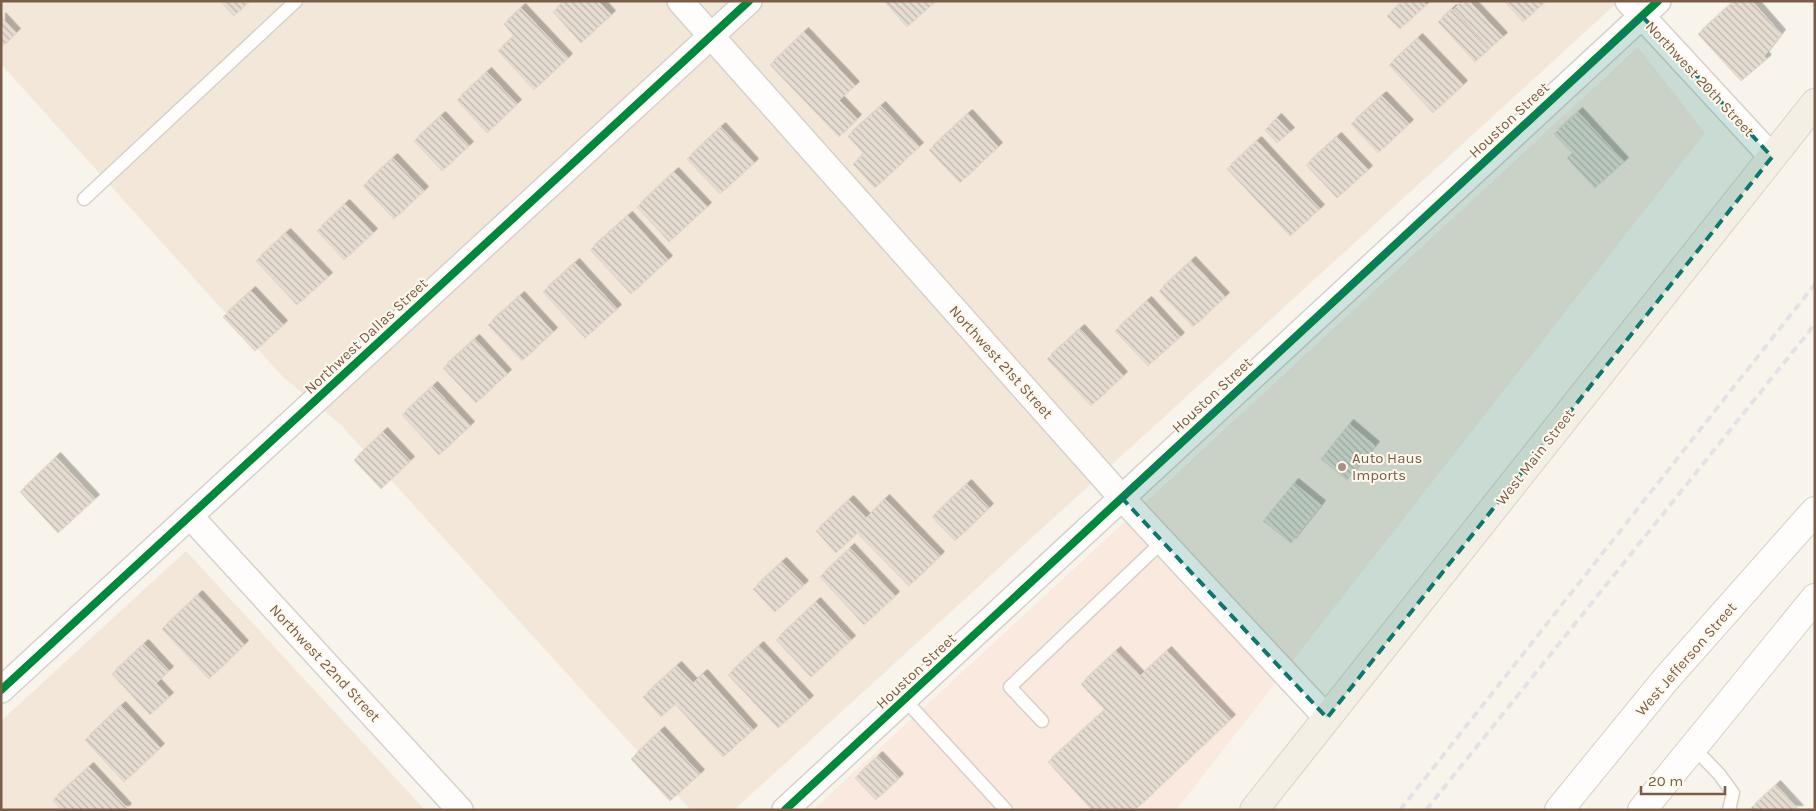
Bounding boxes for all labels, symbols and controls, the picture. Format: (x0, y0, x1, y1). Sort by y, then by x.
street label: Northwest 20th Street (1642, 18, 1758, 141)
street label: Houston Street (1465, 78, 1553, 162)
street label: Northwest Dallas Street (301, 274, 432, 398)
street label: Northwest 21st Street (945, 302, 1057, 423)
street label: Houston Street (1168, 353, 1256, 437)
street label: West Main Street (1492, 405, 1578, 509)
place label: Auto Haus Imports (1352, 449, 1422, 484)
marker: Auto Haus Imports (1336, 461, 1348, 473)
street label: West Jefferson Street (1632, 598, 1741, 720)
street label: Northwest 22nd Street (266, 600, 384, 726)
street label: Houston Street (872, 629, 960, 713)
scale bar (1641, 764, 1725, 796)
text: 20 m (1648, 772, 1683, 790)

